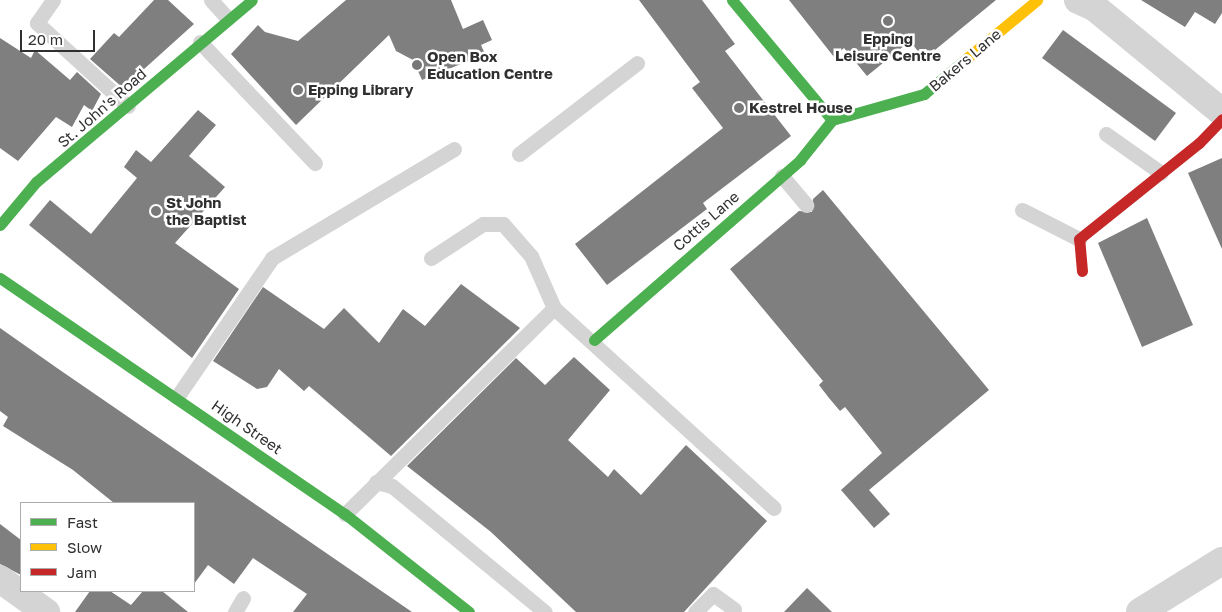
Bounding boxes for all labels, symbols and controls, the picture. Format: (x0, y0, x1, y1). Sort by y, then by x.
marker: Epping Leisure Centre (882, 15, 894, 27)
scale bar (22, 20, 98, 52)
street label: Bakers Lane (925, 25, 1005, 95)
place label: Epping Leisure Centre (835, 29, 941, 64)
text: 20 m (28, 30, 63, 48)
place label: Open Box Education Centre (427, 47, 553, 82)
marker: Open Box Education Centre (411, 59, 423, 71)
street label: St. John's Road (54, 65, 150, 151)
place label: Epping Library (308, 81, 413, 99)
marker: Epping Library (292, 84, 304, 96)
place label: Kestrel House (749, 99, 853, 117)
marker: Kestrel House (733, 102, 745, 114)
street label: Cottis Lane (669, 187, 743, 255)
place label: St John the Baptist (166, 193, 247, 228)
marker: St John the Baptist (150, 205, 162, 217)
street label: High Street (208, 396, 286, 458)
legend (20, 502, 195, 592)
text: Fast (67, 513, 98, 531)
text: Slow (67, 538, 102, 556)
text: Jam (67, 563, 97, 581)

